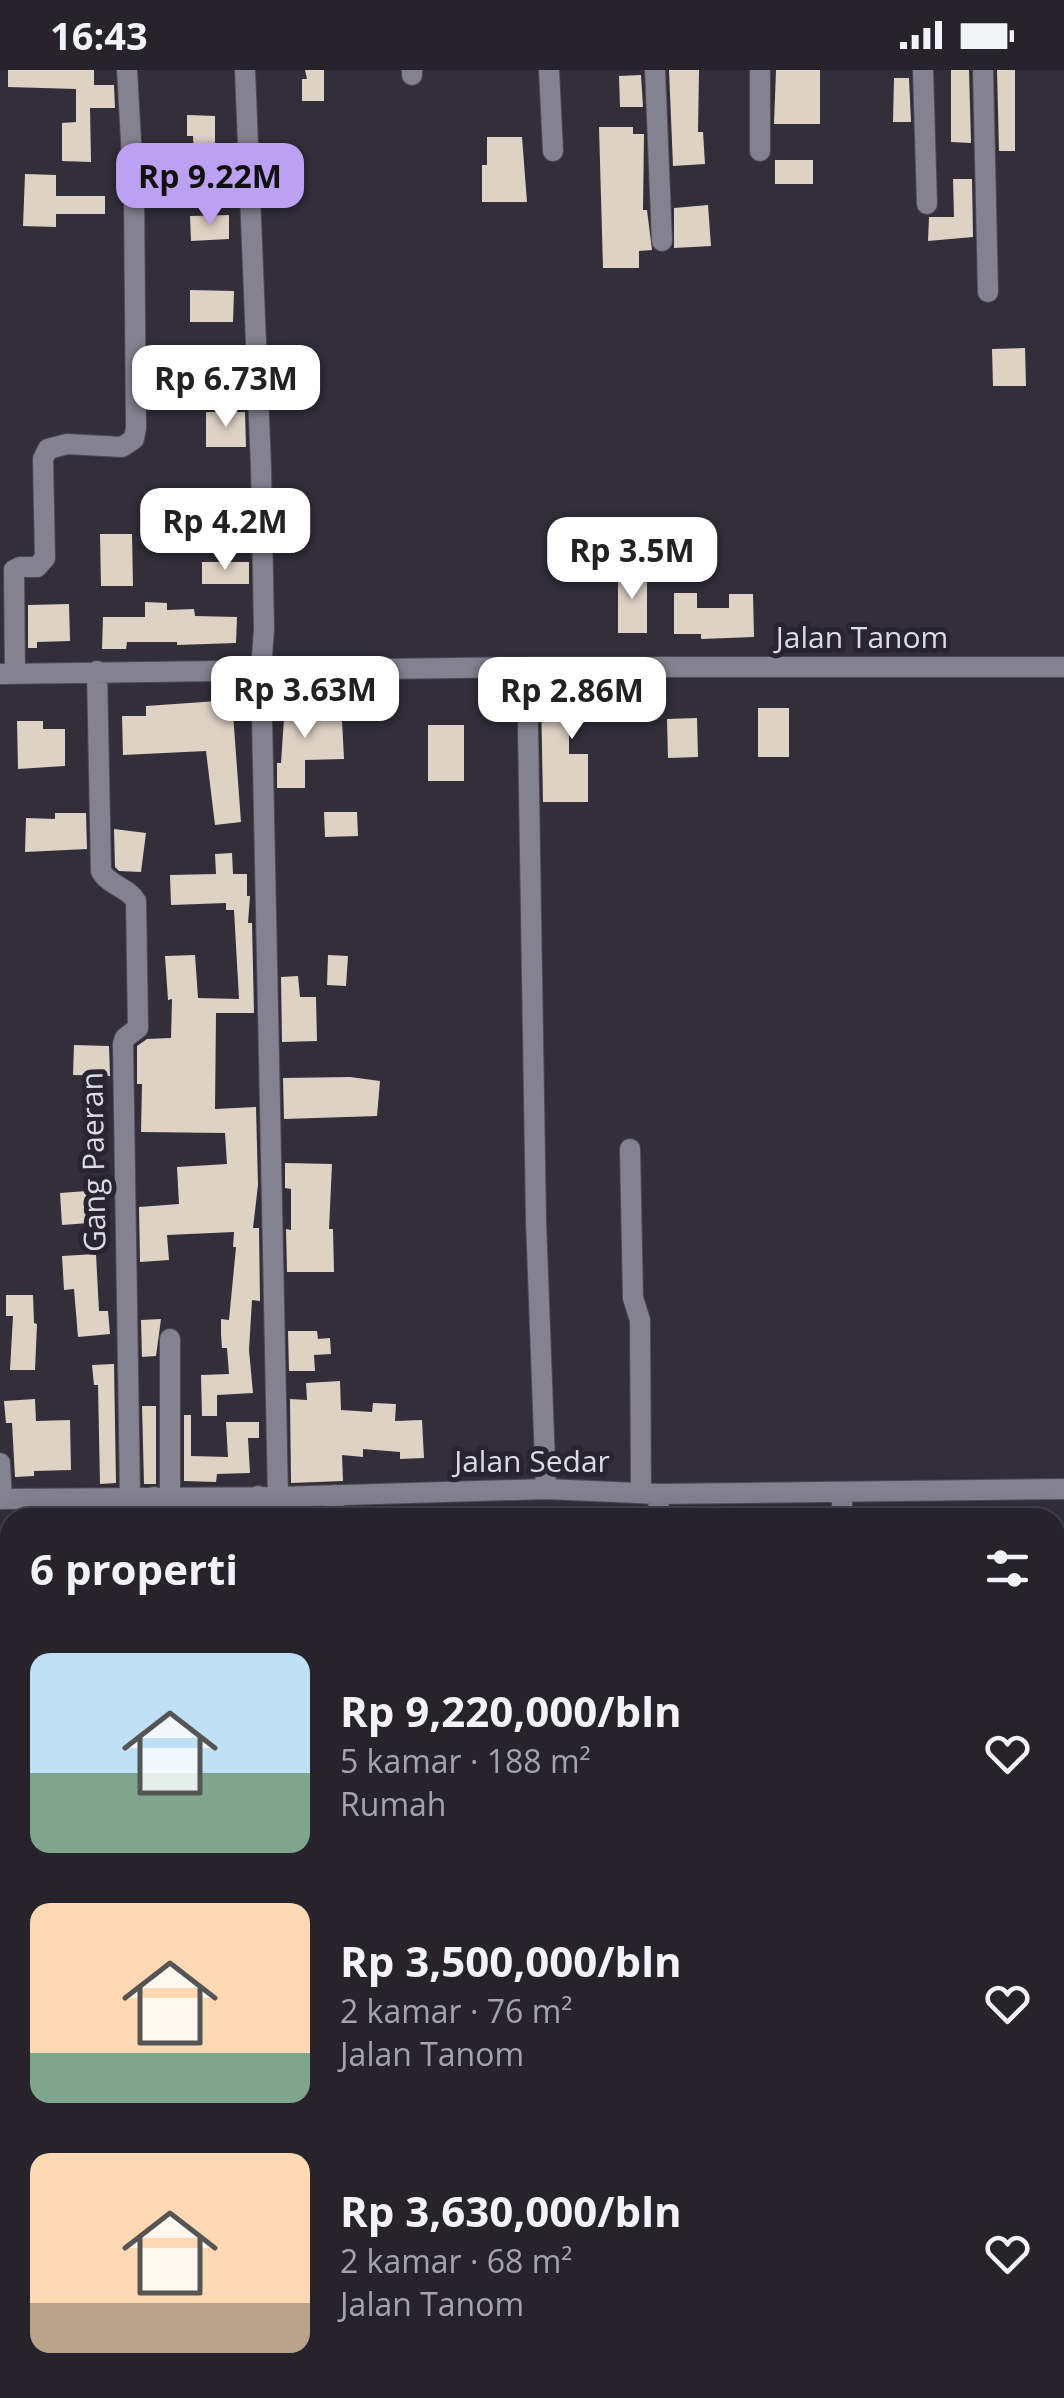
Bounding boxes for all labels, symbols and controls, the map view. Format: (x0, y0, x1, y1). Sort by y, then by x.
text: 16:43 (50, 9, 148, 61)
pin: Rp 9.22M (107, 143, 313, 228)
text: Rp 9.22M (138, 154, 282, 197)
pin: Rp 6.73M (123, 345, 329, 430)
text: Rp 6.73M (154, 356, 298, 399)
pin: Rp 4.2M (133, 488, 317, 573)
text: Rp 4.2M (162, 499, 288, 542)
pin: Rp 3.5M (540, 517, 724, 602)
text: Rp 3.5M (569, 528, 695, 571)
street label: Jalan Tanom (773, 616, 948, 657)
pin: Rp 3.63M (202, 656, 408, 741)
pin: Rp 2.86M (469, 657, 675, 742)
text: Rp 3.63M (233, 667, 377, 710)
text: Rp 2.86M (500, 668, 644, 711)
street label: Gang Paeran (70, 1072, 115, 1252)
street label: Jalan Sedar (451, 1440, 610, 1481)
text: 6 properti (30, 1540, 238, 1597)
icon: filters (980, 1541, 1035, 1596)
text: Rp 9,220,000/bln (340, 1682, 682, 1739)
icon: home (110, 1693, 230, 1813)
icon: heart (980, 1726, 1035, 1781)
text: 5 kamar · 188 m² (340, 1739, 591, 1782)
text: Rumah (340, 1782, 446, 1825)
text: Rp 3,500,000/bln (340, 1932, 682, 1989)
icon: home (110, 1943, 230, 2063)
icon: heart (980, 1976, 1035, 2031)
text: 2 kamar · 76 m² (340, 1989, 572, 2032)
text: Jalan Tanom (340, 2032, 524, 2075)
text: Rp 3,630,000/bln (340, 2182, 682, 2239)
icon: home (110, 2193, 230, 2313)
icon: heart (980, 2226, 1035, 2281)
text: 2 kamar · 68 m² (340, 2239, 572, 2282)
text: Jalan Tanom (340, 2282, 524, 2325)

